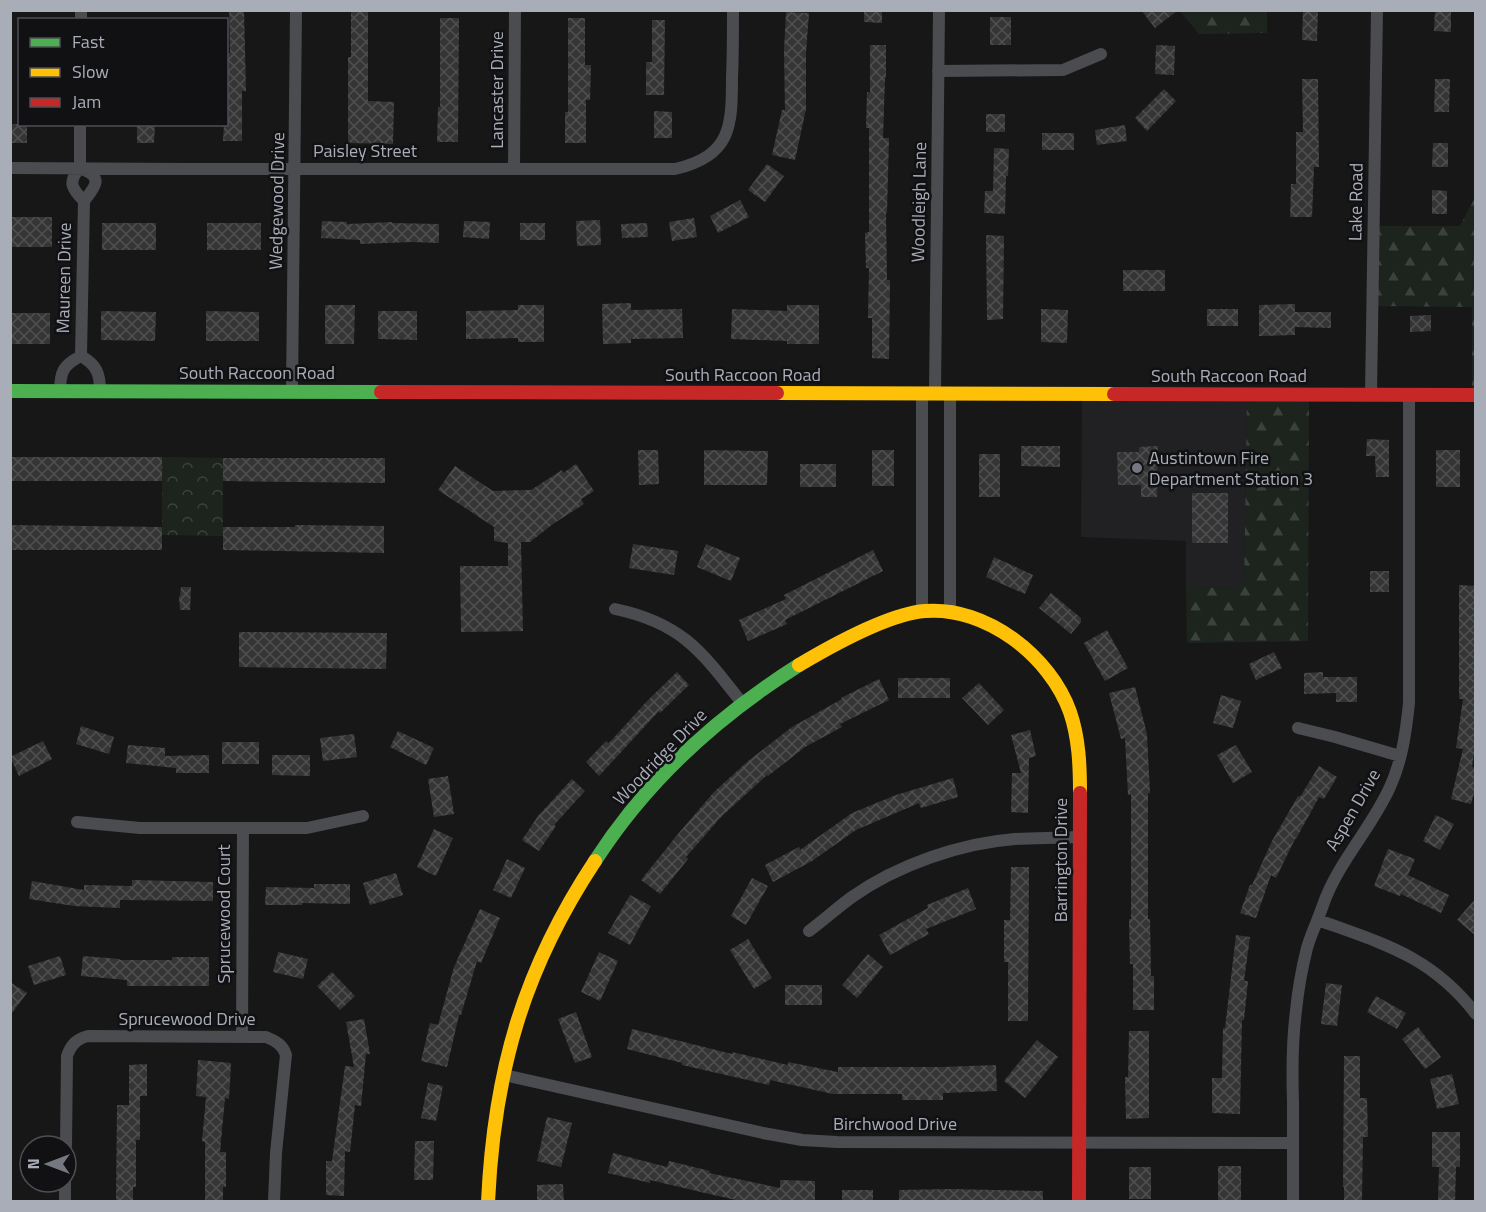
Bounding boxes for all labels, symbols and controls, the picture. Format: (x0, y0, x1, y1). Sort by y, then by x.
legend (18, 18, 228, 126)
text: Fast (72, 28, 105, 55)
street label: Lancaster Drive (483, 31, 510, 149)
text: Slow (72, 58, 109, 85)
text: Jam (72, 88, 101, 115)
street label: Wedgewood Drive (262, 132, 291, 270)
street label: Paisley Street (313, 137, 418, 164)
street label: Woodleigh Lane (904, 141, 933, 263)
street label: Lake Road (1341, 163, 1370, 241)
street label: Maureen Drive (49, 222, 78, 334)
street label: South Raccoon Road (179, 359, 335, 386)
street label: South Raccoon Road (665, 361, 821, 388)
street label: South Raccoon Road (1151, 362, 1307, 389)
place label: Austintown Fire Department Station 3 (1149, 444, 1313, 492)
marker: Austintown Fire Department Station 3 (1130, 461, 1144, 475)
street label: Woodridge Drive (606, 702, 713, 811)
street label: Aspen Drive (1318, 764, 1387, 856)
street label: Barrington Drive (1047, 798, 1074, 922)
street label: Sprucewood Court (210, 844, 237, 984)
street label: Sprucewood Drive (118, 1005, 256, 1032)
street label: Birchwood Drive (833, 1110, 957, 1137)
north arrow (18, 1134, 78, 1194)
text: N (21, 1158, 45, 1170)

